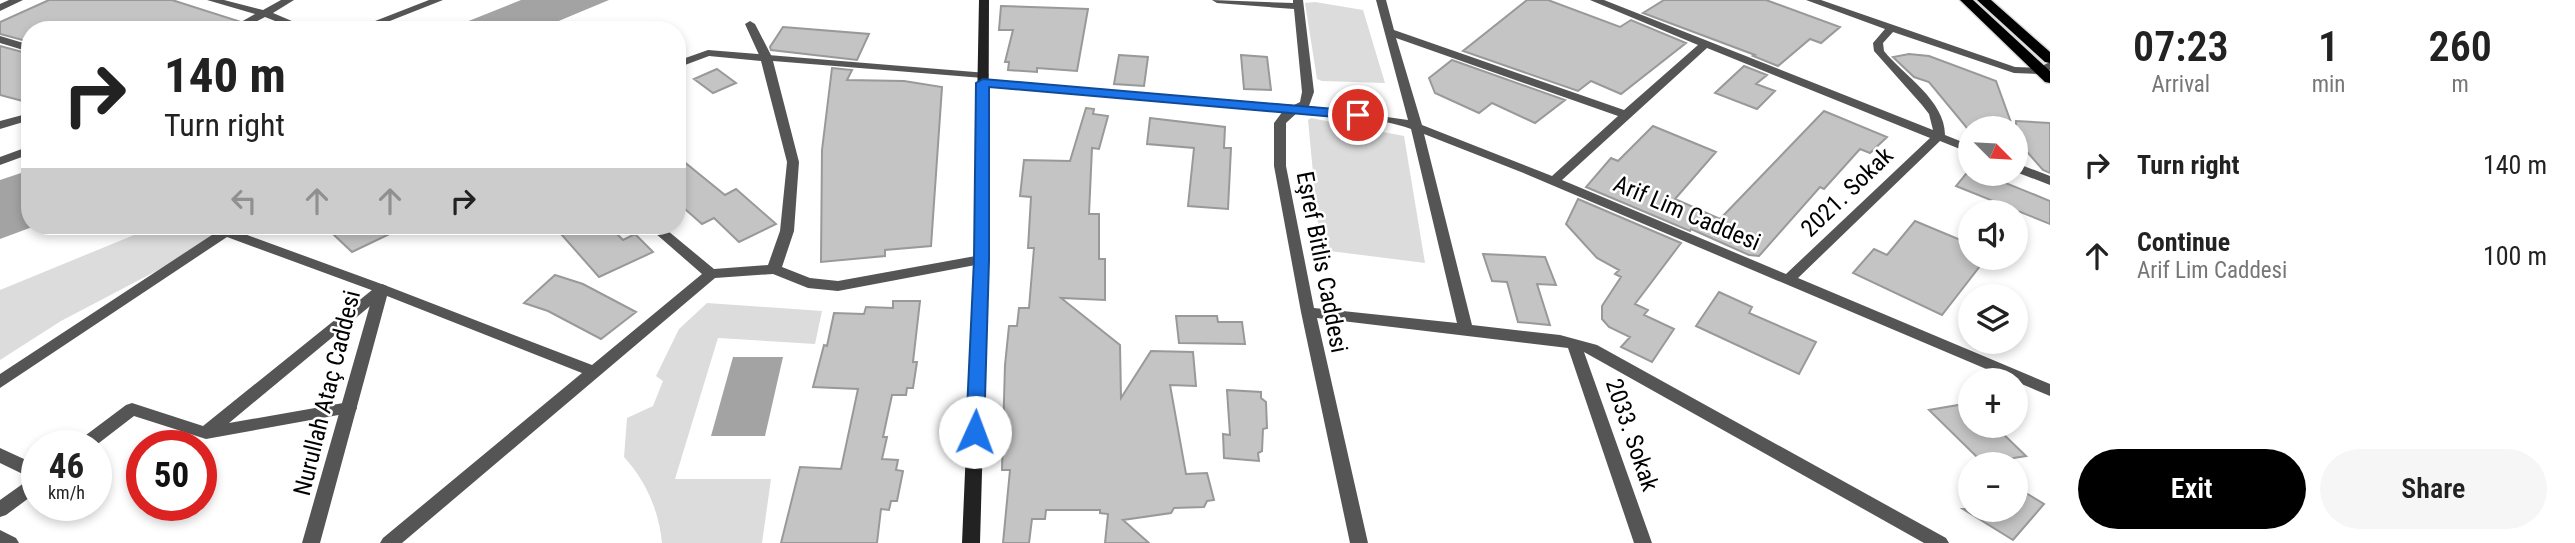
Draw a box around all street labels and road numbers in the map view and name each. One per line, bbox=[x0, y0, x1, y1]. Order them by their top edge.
street label: 2021. Sokak bbox=[1795, 141, 1899, 243]
street label: Eşref Bitlis Caddesi bbox=[1291, 169, 1353, 355]
street label: Arif Lim Caddesi bbox=[1609, 169, 1765, 257]
street label: Nurullah Ataç Caddesi bbox=[288, 288, 366, 498]
street label: 2033. Sokak bbox=[1600, 375, 1664, 495]

